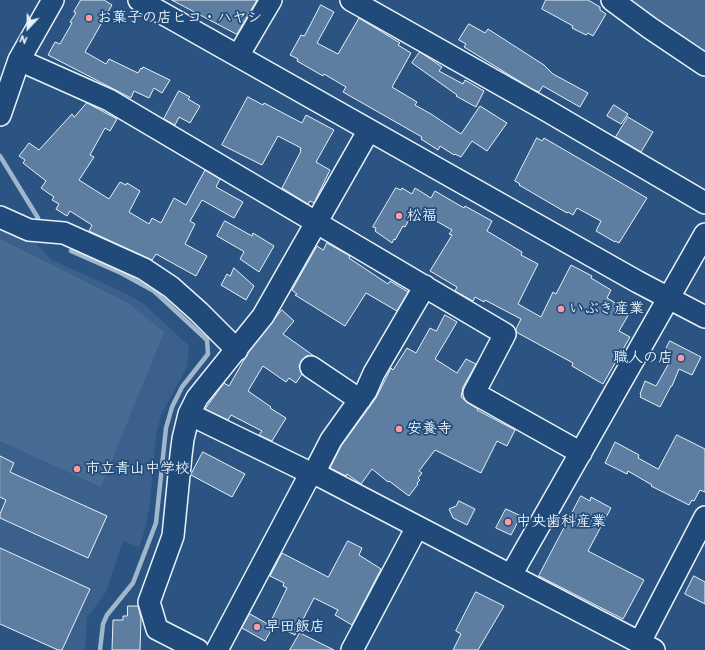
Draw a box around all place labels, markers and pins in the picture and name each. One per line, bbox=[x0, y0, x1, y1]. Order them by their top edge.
place label: お菓子の店ヒコ・ハヤシ bbox=[97, 9, 262, 27]
marker: お菓子の店ヒコ・ハヤシ bbox=[84, 13, 94, 23]
place label: 松福 bbox=[407, 207, 437, 225]
marker: 松福 bbox=[394, 211, 404, 221]
place label: いぶき産業 bbox=[569, 300, 644, 318]
marker: いぶき産業 bbox=[556, 304, 566, 314]
place label: 職人の店 bbox=[613, 349, 673, 367]
marker: 職人の店 bbox=[676, 353, 686, 363]
place label: 安養寺 bbox=[407, 420, 452, 438]
marker: 安養寺 bbox=[394, 424, 404, 434]
place label: 市立青山中学校 bbox=[85, 460, 190, 478]
marker: 市立青山中学校 bbox=[72, 464, 82, 474]
place label: 中央歯科産業 bbox=[516, 513, 606, 531]
marker: 中央歯科産業 bbox=[503, 517, 513, 527]
place label: 早田飯店 bbox=[265, 618, 325, 636]
marker: 早田飯店 bbox=[252, 622, 262, 632]

